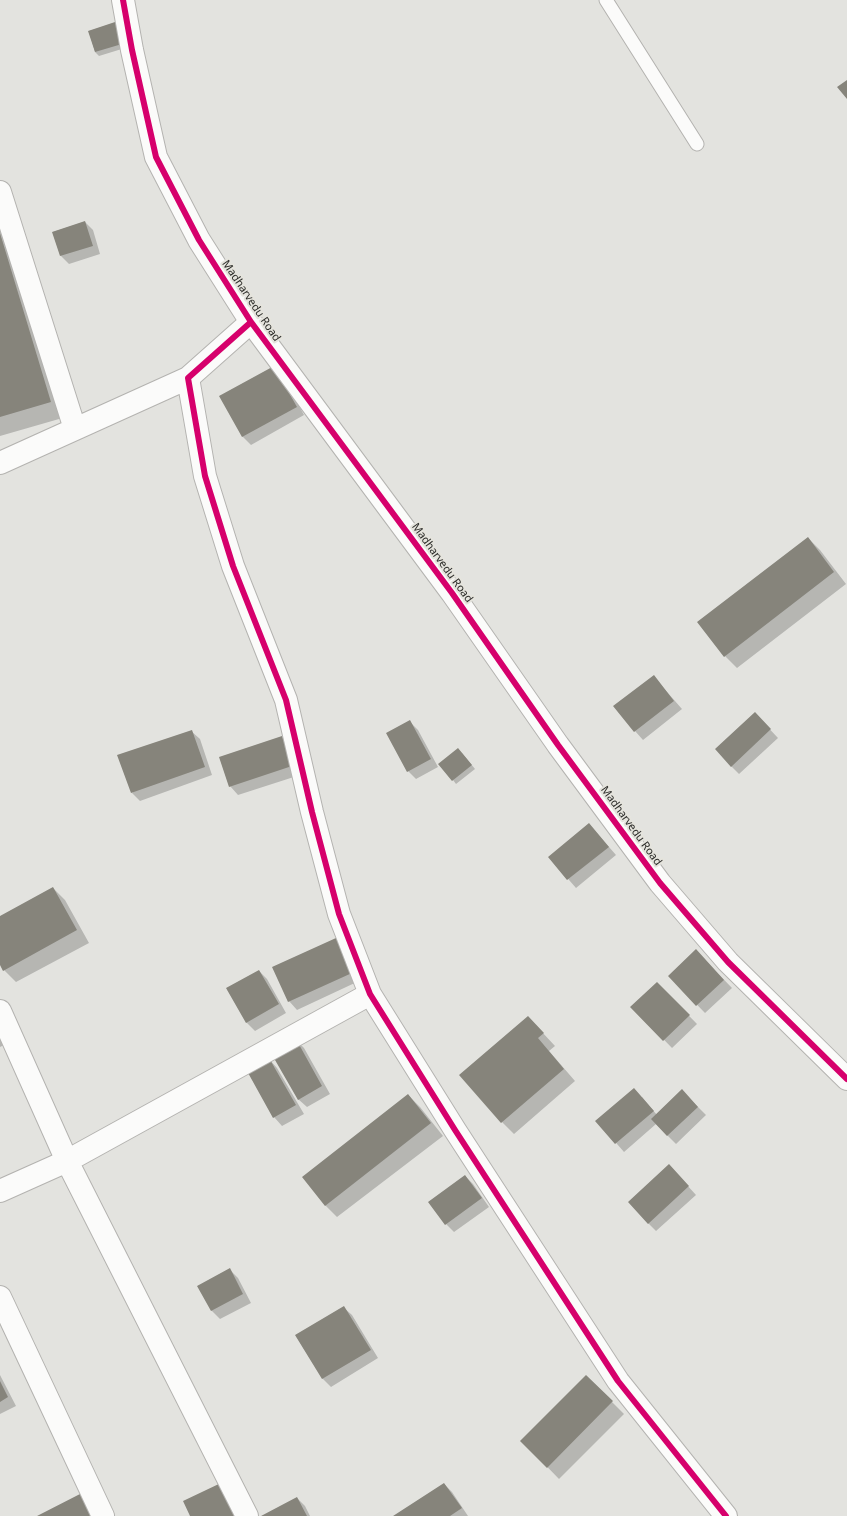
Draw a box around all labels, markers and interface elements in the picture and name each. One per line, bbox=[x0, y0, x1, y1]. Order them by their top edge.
street label: Madharvedu Road bbox=[219, 258, 283, 344]
street label: Madharvedu Road bbox=[409, 521, 475, 605]
street label: Madharvedu Road bbox=[598, 784, 664, 868]

